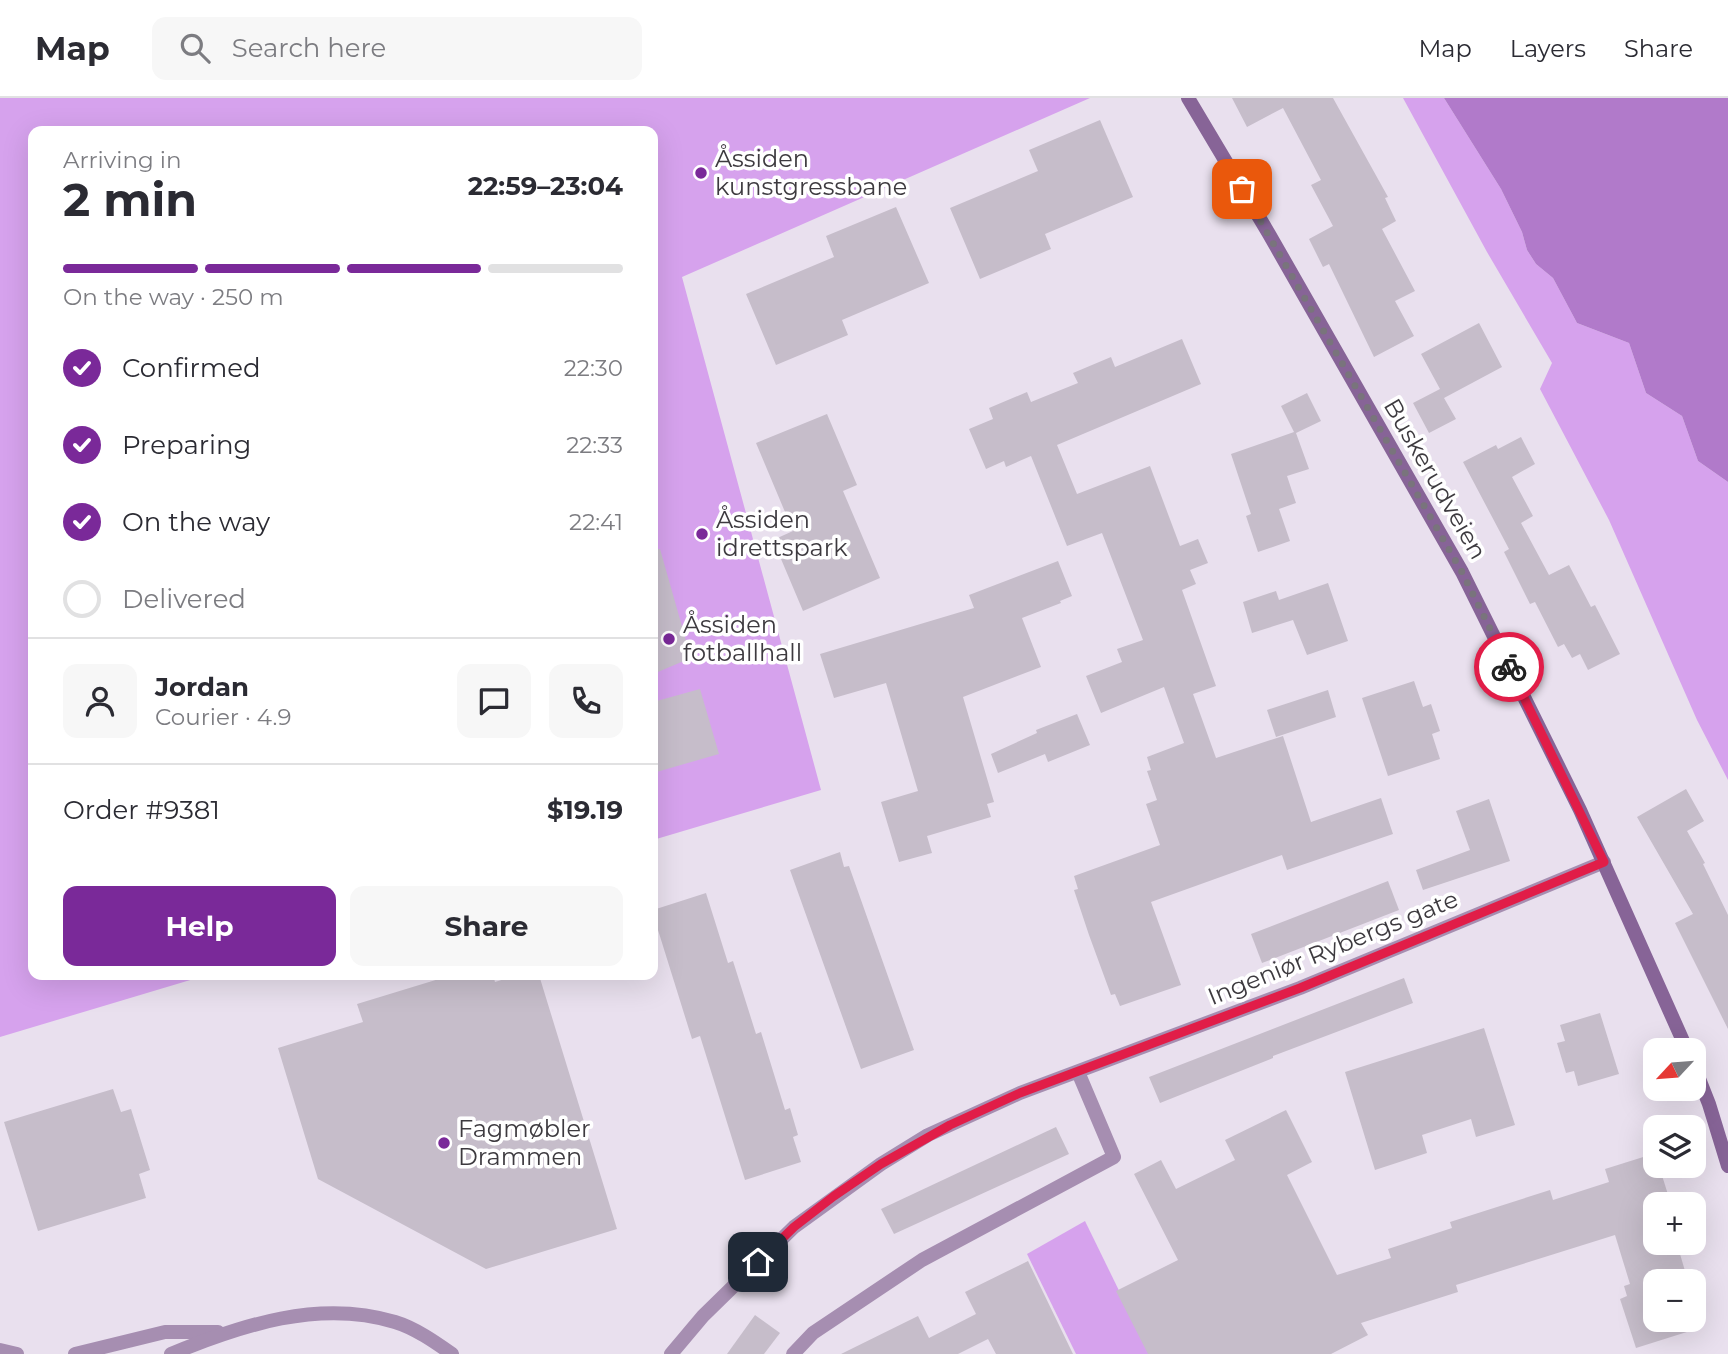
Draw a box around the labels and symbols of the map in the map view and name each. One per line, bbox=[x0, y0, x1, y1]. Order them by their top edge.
place label: Åssiden kunstgressbane bbox=[715, 144, 907, 201]
pin bbox=[1212, 159, 1272, 219]
marker: Åssiden kunstgressbane bbox=[693, 165, 709, 181]
street label: Buskerudveien bbox=[1378, 393, 1493, 564]
place label: Åssiden idrettspark bbox=[716, 505, 848, 562]
marker: Åssiden idrettspark bbox=[694, 526, 710, 542]
place label: Åssiden fotballhall bbox=[683, 610, 802, 667]
marker: Åssiden fotballhall bbox=[661, 631, 677, 647]
courier bbox=[1474, 632, 1544, 702]
street label: Ingeniør Rybergs gate bbox=[1203, 884, 1462, 1011]
north arrow bbox=[1643, 1038, 1706, 1101]
place label: Fagmøbler Drammen bbox=[458, 1114, 591, 1171]
marker: Fagmøbler Drammen bbox=[436, 1135, 452, 1151]
pin bbox=[728, 1232, 788, 1292]

